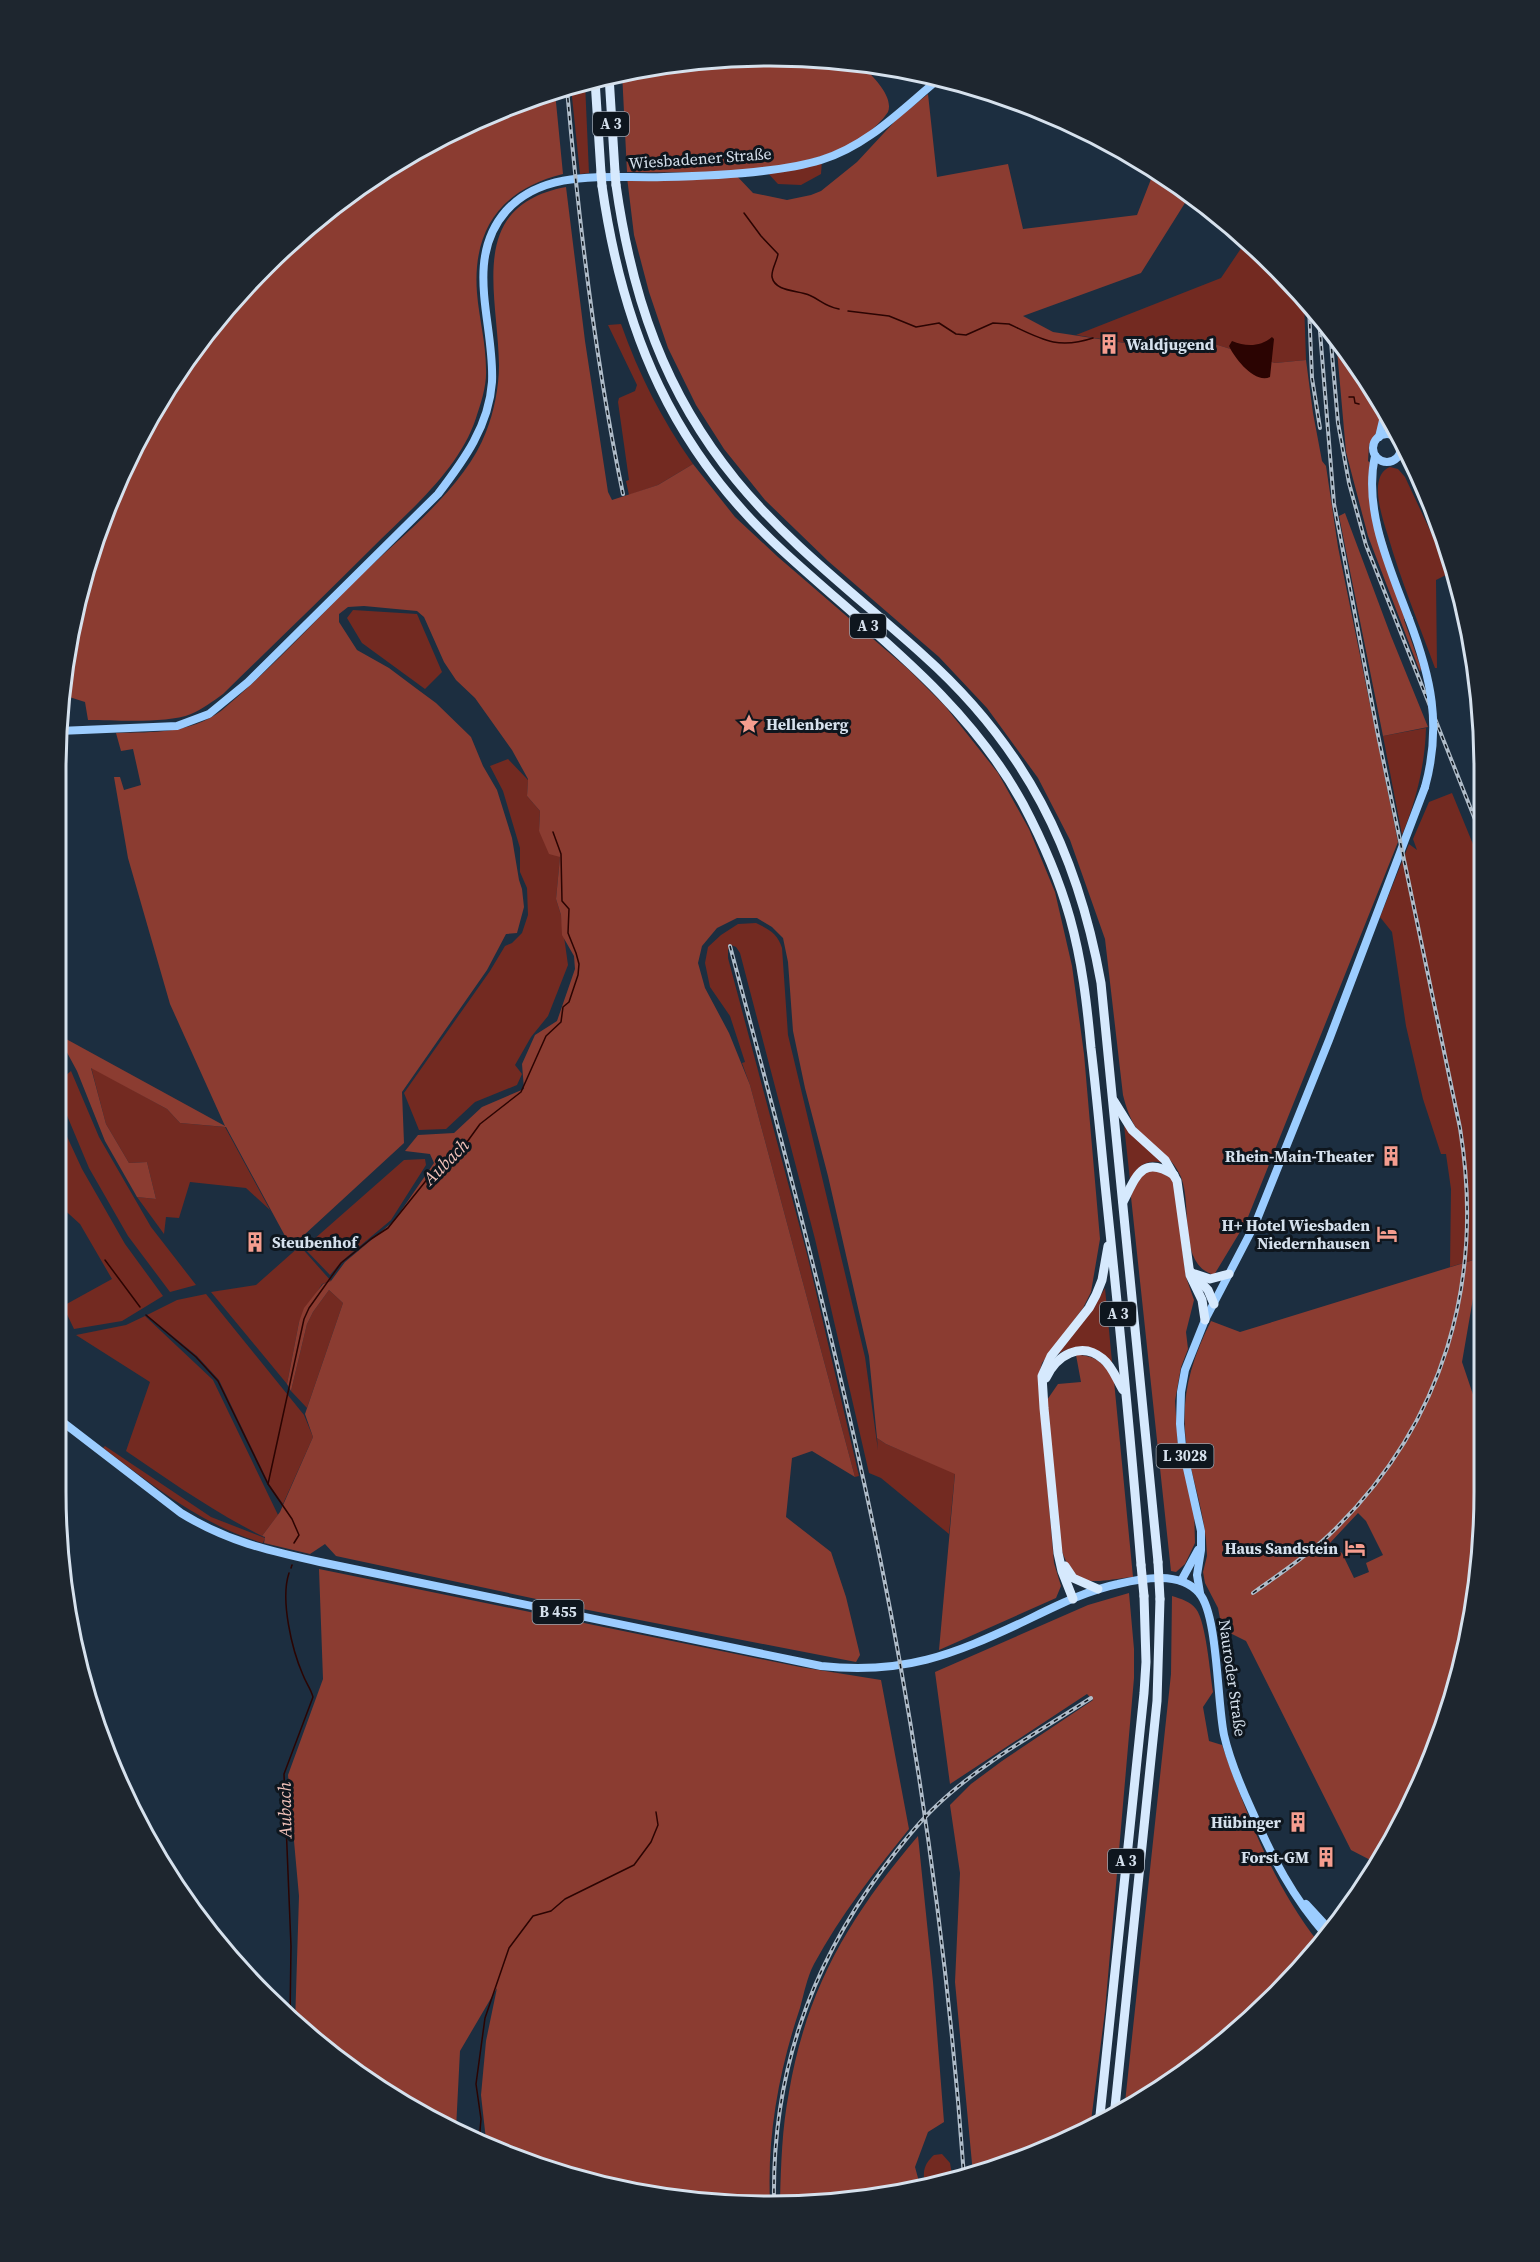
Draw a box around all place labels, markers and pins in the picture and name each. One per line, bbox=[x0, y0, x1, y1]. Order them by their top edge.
building icon: Waldjugend bbox=[1097, 332, 1121, 356]
place label: Waldjugend bbox=[1126, 333, 1215, 355]
place icon: Hellenberg bbox=[737, 712, 761, 736]
place label: Hellenberg bbox=[766, 713, 849, 735]
building icon: Rhein-Main-Theater bbox=[1379, 1144, 1403, 1168]
place label: Rhein-Main-Theater bbox=[1225, 1145, 1375, 1167]
place label: H+ Hotel Wiesbaden Niedernhausen bbox=[1221, 1214, 1370, 1254]
hotel icon: H+ Hotel Wiesbaden Niedernhausen bbox=[1375, 1222, 1399, 1246]
building icon: Steubenhof bbox=[243, 1230, 267, 1254]
place label: Steubenhof bbox=[272, 1231, 359, 1253]
hotel icon: Haus Sandstein bbox=[1343, 1536, 1367, 1560]
place label: Haus Sandstein bbox=[1225, 1537, 1338, 1559]
building icon: Hübinger bbox=[1286, 1810, 1310, 1834]
place label: Hübinger bbox=[1211, 1811, 1282, 1833]
building icon: Forst-GM bbox=[1314, 1845, 1338, 1869]
place label: Forst-GM bbox=[1241, 1846, 1309, 1868]

